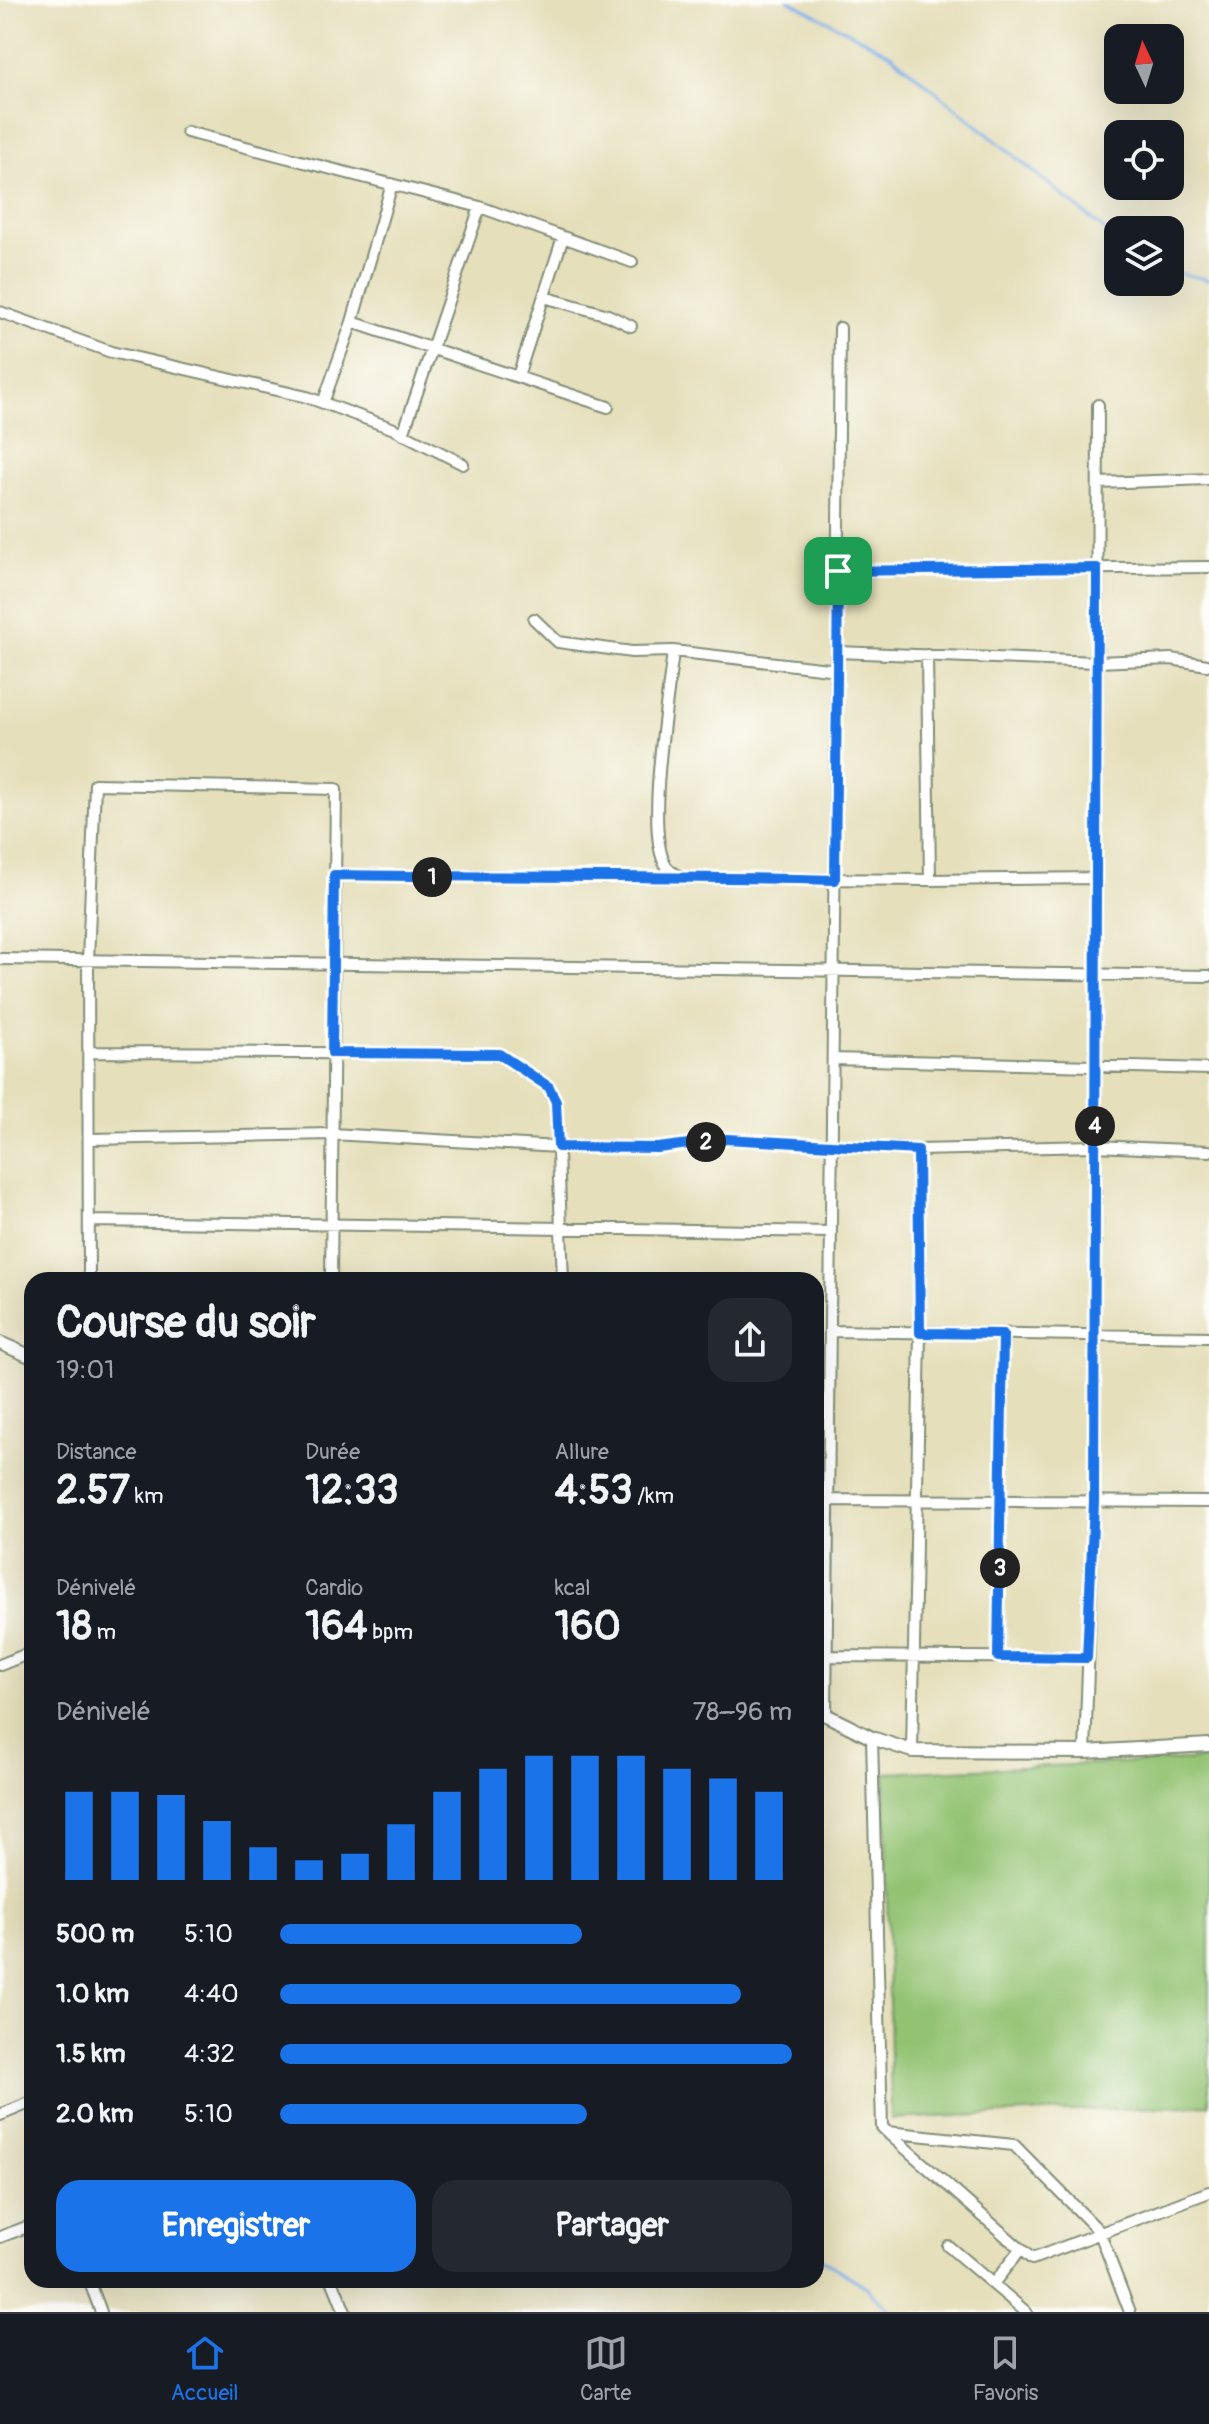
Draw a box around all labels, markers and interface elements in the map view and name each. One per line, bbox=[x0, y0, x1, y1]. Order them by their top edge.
north arrow bbox=[1104, 24, 1184, 104]
map controls bbox=[1104, 24, 1184, 296]
button: locate bbox=[1104, 120, 1184, 200]
button: layers bbox=[1104, 216, 1184, 296]
pin bbox=[804, 537, 872, 605]
icon: arrive bbox=[816, 549, 860, 593]
pin: 1 bbox=[412, 857, 452, 897]
text: 1 bbox=[428, 863, 436, 891]
pin: 4 bbox=[1075, 1106, 1115, 1146]
text: 4 bbox=[1089, 1112, 1101, 1140]
pin: 2 bbox=[686, 1122, 726, 1162]
text: 2 bbox=[700, 1128, 712, 1156]
text: Course du soir bbox=[56, 1296, 316, 1351]
button: share bbox=[708, 1298, 792, 1382]
text: 19:01 bbox=[56, 1354, 114, 1386]
text: Distance bbox=[56, 1438, 136, 1466]
text: Durée bbox=[305, 1438, 360, 1466]
text: Allure bbox=[555, 1438, 609, 1466]
text: 2.57 bbox=[56, 1466, 130, 1515]
text: 12:33 bbox=[305, 1466, 399, 1515]
text: 4:53 bbox=[555, 1466, 633, 1515]
text: km bbox=[130, 1482, 163, 1510]
text: /km bbox=[633, 1482, 674, 1510]
pin: 3 bbox=[980, 1548, 1020, 1588]
text: 3 bbox=[994, 1554, 1006, 1582]
text: Dénivelé bbox=[56, 1574, 136, 1602]
text: Cardio bbox=[305, 1574, 363, 1602]
text: kcal bbox=[555, 1574, 590, 1602]
text: 18 bbox=[56, 1602, 92, 1651]
text: 164 bbox=[305, 1602, 367, 1651]
text: 160 bbox=[555, 1602, 621, 1651]
text: m bbox=[92, 1618, 116, 1646]
text: bpm bbox=[367, 1618, 413, 1646]
text: Dénivelé bbox=[56, 1696, 151, 1728]
text: 78–96 m bbox=[693, 1696, 792, 1728]
text: 500 m bbox=[56, 1918, 134, 1950]
text: 5:10 bbox=[184, 1918, 233, 1950]
text: 1.0 km bbox=[56, 1978, 129, 2010]
text: 4:40 bbox=[184, 1978, 239, 2010]
text: 1.5 km bbox=[56, 2038, 126, 2070]
text: 4:32 bbox=[184, 2038, 235, 2070]
text: 2.0 km bbox=[56, 2098, 134, 2130]
text: 5:10 bbox=[184, 2098, 233, 2130]
button: Enregistrer bbox=[56, 2180, 416, 2272]
button: Partager bbox=[432, 2180, 792, 2272]
tab: Accueil bbox=[171, 2331, 238, 2407]
tab: Carte bbox=[580, 2331, 631, 2407]
tab: Favoris bbox=[973, 2331, 1038, 2407]

